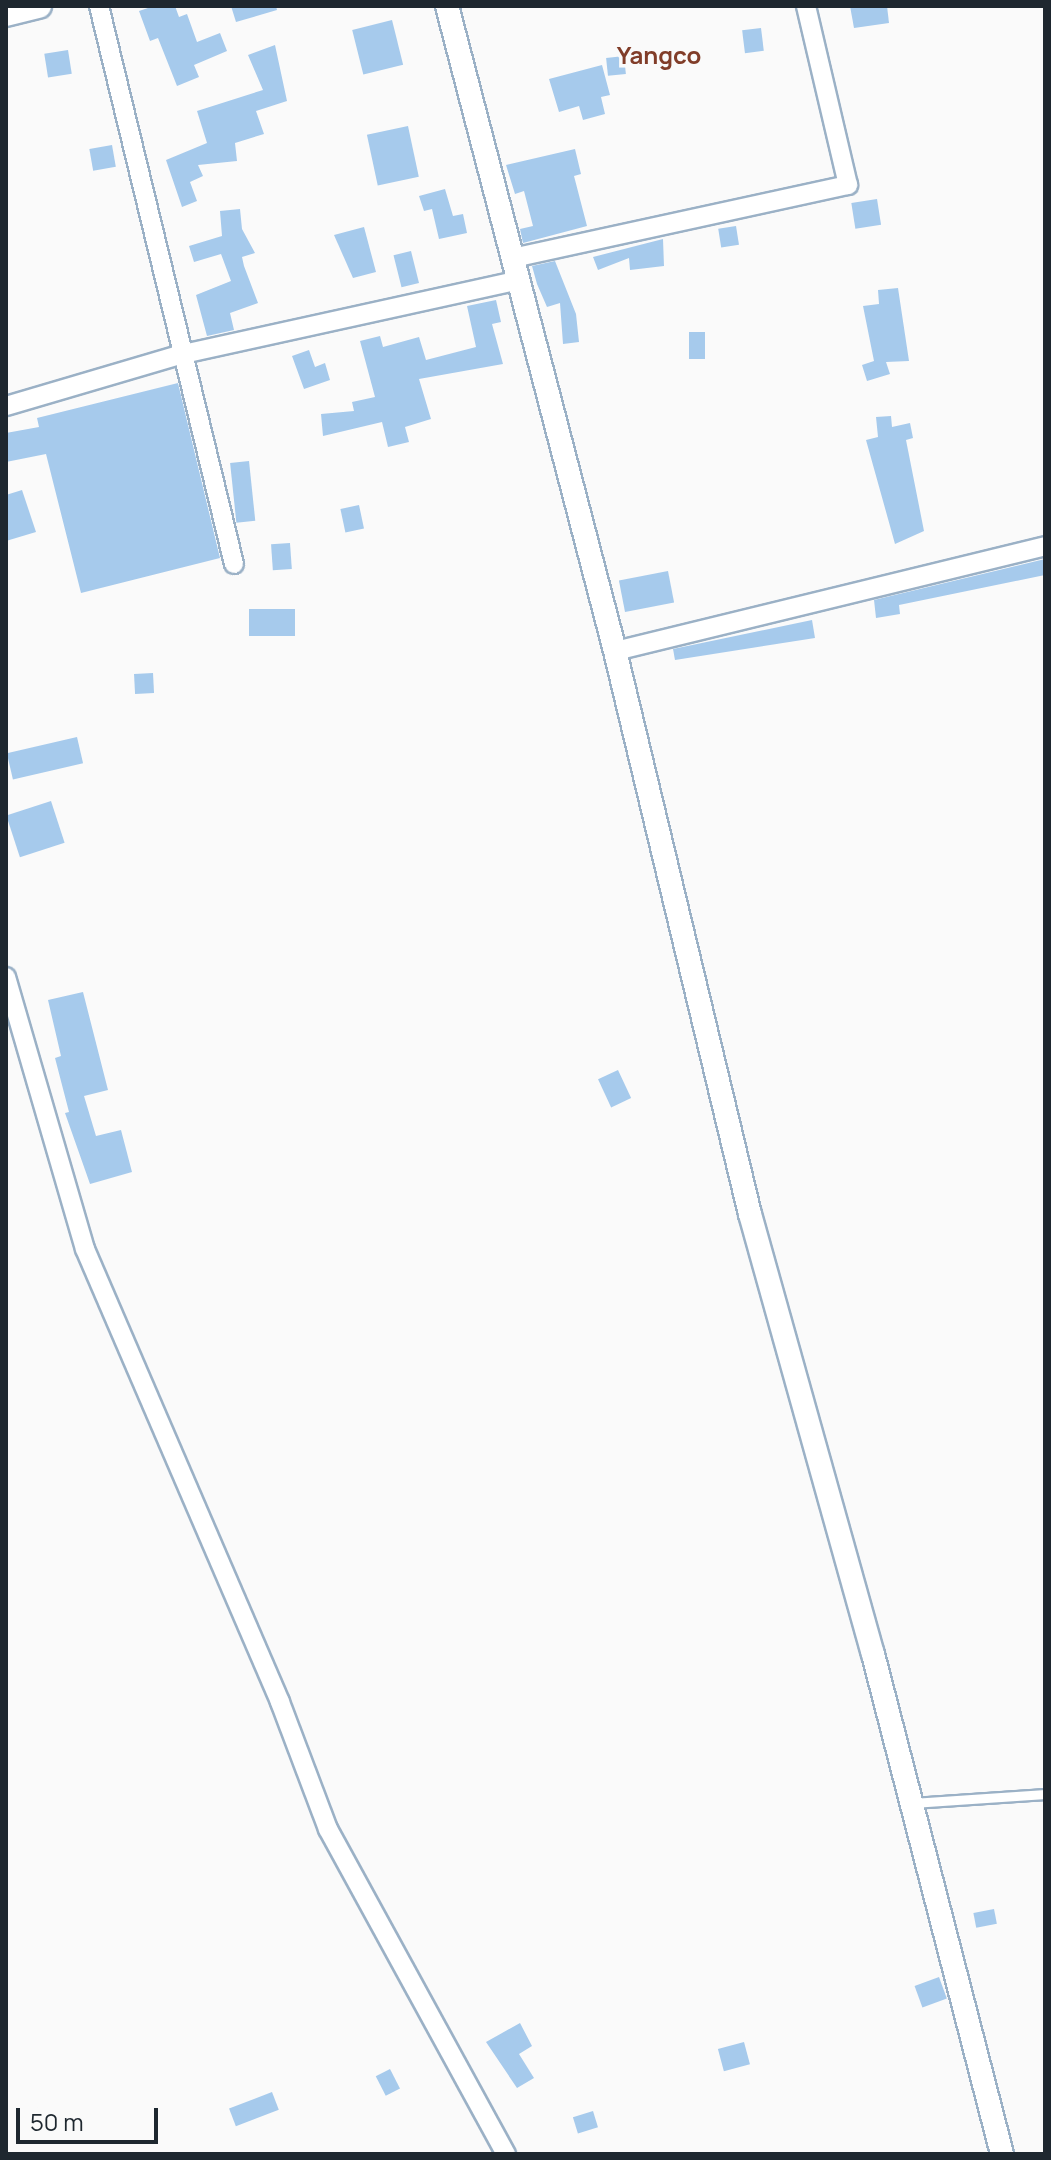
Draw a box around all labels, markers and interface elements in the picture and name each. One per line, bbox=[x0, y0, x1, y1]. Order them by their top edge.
district label: Yangco bbox=[617, 41, 701, 69]
scale bar bbox=[20, 2092, 162, 2142]
text: 50 m bbox=[30, 2105, 84, 2138]

